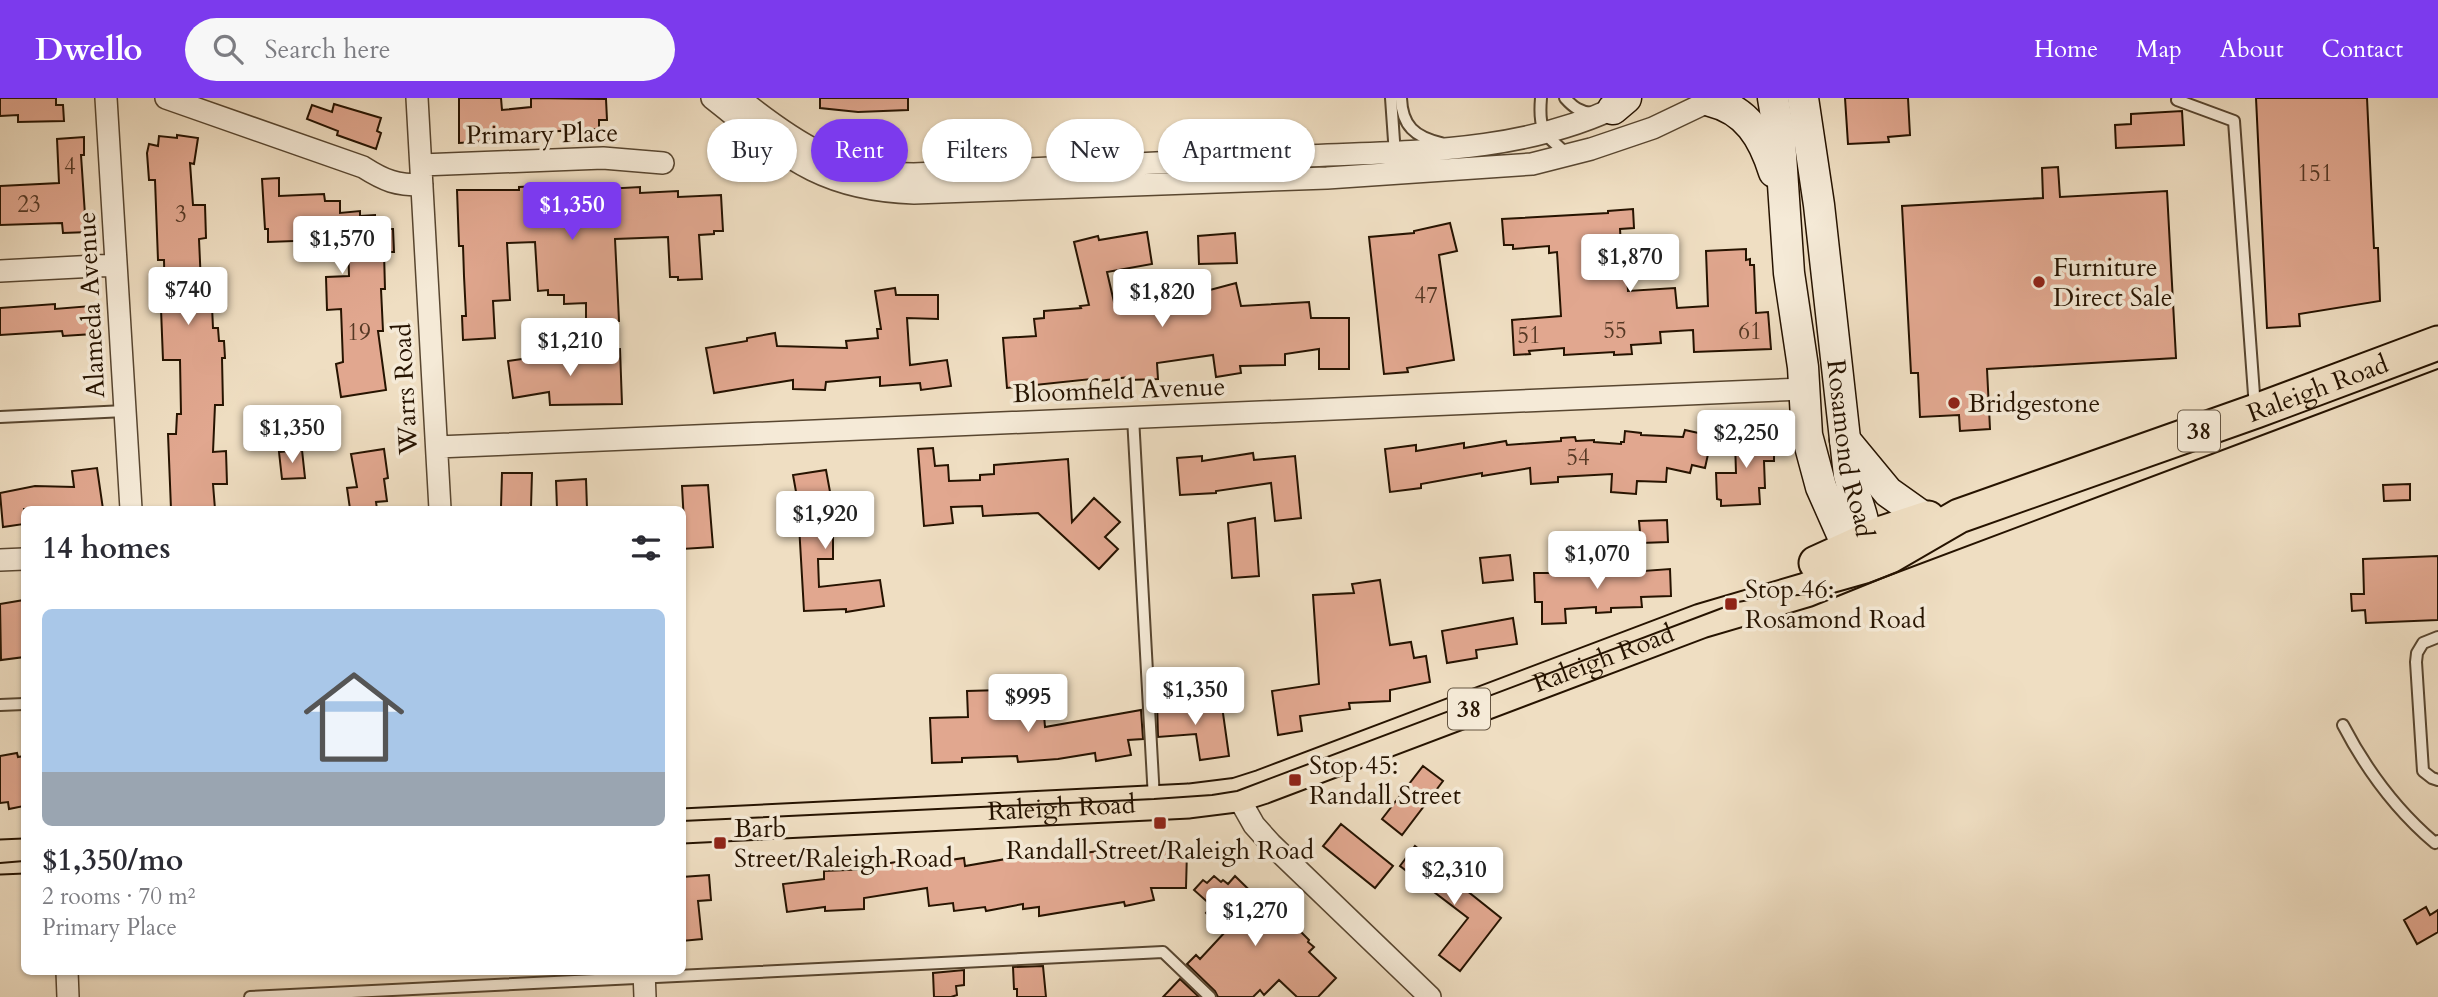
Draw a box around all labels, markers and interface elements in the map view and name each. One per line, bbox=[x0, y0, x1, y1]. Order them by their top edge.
search box bbox=[185, 18, 675, 81]
text: Dwello bbox=[35, 27, 143, 72]
icon: search bbox=[209, 30, 247, 68]
text: Search here bbox=[265, 32, 391, 67]
text: Home bbox=[2034, 33, 2098, 66]
text: Map bbox=[2136, 33, 2182, 66]
text: About bbox=[2220, 33, 2284, 66]
text: Contact bbox=[2322, 33, 2403, 66]
street label: Primary Place bbox=[465, 115, 619, 153]
chip: Buy bbox=[707, 119, 797, 182]
chip: Rent bbox=[811, 119, 908, 182]
chip: Filters bbox=[922, 119, 1032, 182]
chip: New bbox=[1046, 119, 1144, 182]
chip: Apartment bbox=[1158, 119, 1315, 182]
house number: 4 bbox=[64, 151, 76, 182]
house number: 151 bbox=[2297, 158, 2333, 189]
pin: $1,350 bbox=[515, 183, 629, 242]
house number: 23 bbox=[17, 189, 41, 220]
text: $1,350 bbox=[539, 189, 605, 220]
house number: 3 bbox=[175, 199, 187, 230]
street label: Alameda Avenue bbox=[69, 211, 113, 399]
pin: $1,570 bbox=[285, 216, 399, 276]
text: $1,570 bbox=[309, 223, 375, 254]
pin: $1,870 bbox=[1573, 234, 1687, 294]
text: $1,870 bbox=[1597, 241, 1663, 272]
place label: Furniture Direct Sale bbox=[2053, 250, 2172, 315]
pin: $740 bbox=[147, 268, 229, 327]
pin: $1,820 bbox=[1105, 270, 1219, 329]
text: $740 bbox=[164, 274, 212, 305]
marker: Furniture Direct Sale bbox=[2031, 274, 2047, 290]
text: $1,820 bbox=[1129, 276, 1195, 307]
house number: 47 bbox=[1414, 280, 1438, 311]
house number: 55 bbox=[1603, 315, 1627, 346]
house number: 61 bbox=[1738, 316, 1762, 347]
house number: 19 bbox=[347, 317, 371, 348]
pin: $1,210 bbox=[513, 318, 627, 378]
house number: 51 bbox=[1517, 320, 1541, 351]
street label: Warrs Road bbox=[384, 322, 426, 457]
text: $1,210 bbox=[537, 325, 603, 356]
street label: Raleigh Road bbox=[2242, 346, 2393, 430]
street label: Rosamond Road bbox=[1819, 357, 1883, 539]
street label: Bloomfield Avenue bbox=[1012, 369, 1226, 411]
place label: Bridgestone bbox=[1968, 386, 2100, 421]
marker: Bridgestone bbox=[1946, 395, 1962, 411]
pin: $1,350 bbox=[235, 406, 349, 465]
pin: $2,250 bbox=[1689, 410, 1803, 470]
road number: 38 bbox=[2178, 410, 2220, 452]
text: $1,350 bbox=[259, 412, 325, 443]
text: $2,250 bbox=[1713, 417, 1779, 448]
house number: 54 bbox=[1566, 442, 1590, 473]
pin: $1,920 bbox=[768, 491, 882, 551]
text: $1,920 bbox=[792, 498, 858, 529]
text: 14 homes bbox=[42, 528, 171, 569]
icon: filters bbox=[627, 529, 665, 567]
pin: $1,070 bbox=[1540, 532, 1654, 591]
text: $1,070 bbox=[1564, 538, 1630, 569]
place label: Stop 46: Rosamond Road bbox=[1745, 572, 1926, 637]
marker: Stop 46: Rosamond Road bbox=[1723, 596, 1739, 612]
street label: Raleigh Road bbox=[1528, 615, 1679, 701]
icon: home bbox=[291, 654, 417, 780]
pin: $1,350 bbox=[1138, 668, 1252, 727]
pin: $995 bbox=[987, 674, 1069, 734]
text: $1,350 bbox=[1162, 674, 1228, 705]
text: $995 bbox=[1004, 681, 1052, 712]
road number: 38 bbox=[1448, 688, 1490, 730]
place label: Stop 45: Randall Street bbox=[1309, 748, 1461, 813]
marker: Stop 45: Randall Street bbox=[1287, 772, 1303, 788]
street label: Raleigh Road bbox=[987, 786, 1136, 828]
place label: Barb Street/Raleigh Road bbox=[734, 811, 953, 876]
marker: Randall Street/Raleigh Road bbox=[1152, 815, 1168, 831]
place label: Randall Street/Raleigh Road bbox=[1006, 833, 1314, 868]
marker: Barb Street/Raleigh Road bbox=[712, 835, 728, 851]
text: $1,350/mo bbox=[42, 840, 183, 881]
pin: $2,310 bbox=[1397, 848, 1511, 907]
text: $2,310 bbox=[1421, 854, 1487, 885]
text: 2 rooms · 70 m² bbox=[42, 881, 195, 912]
pin: $1,270 bbox=[1198, 888, 1312, 948]
text: $1,270 bbox=[1222, 895, 1288, 926]
text: Primary Place bbox=[42, 912, 177, 943]

